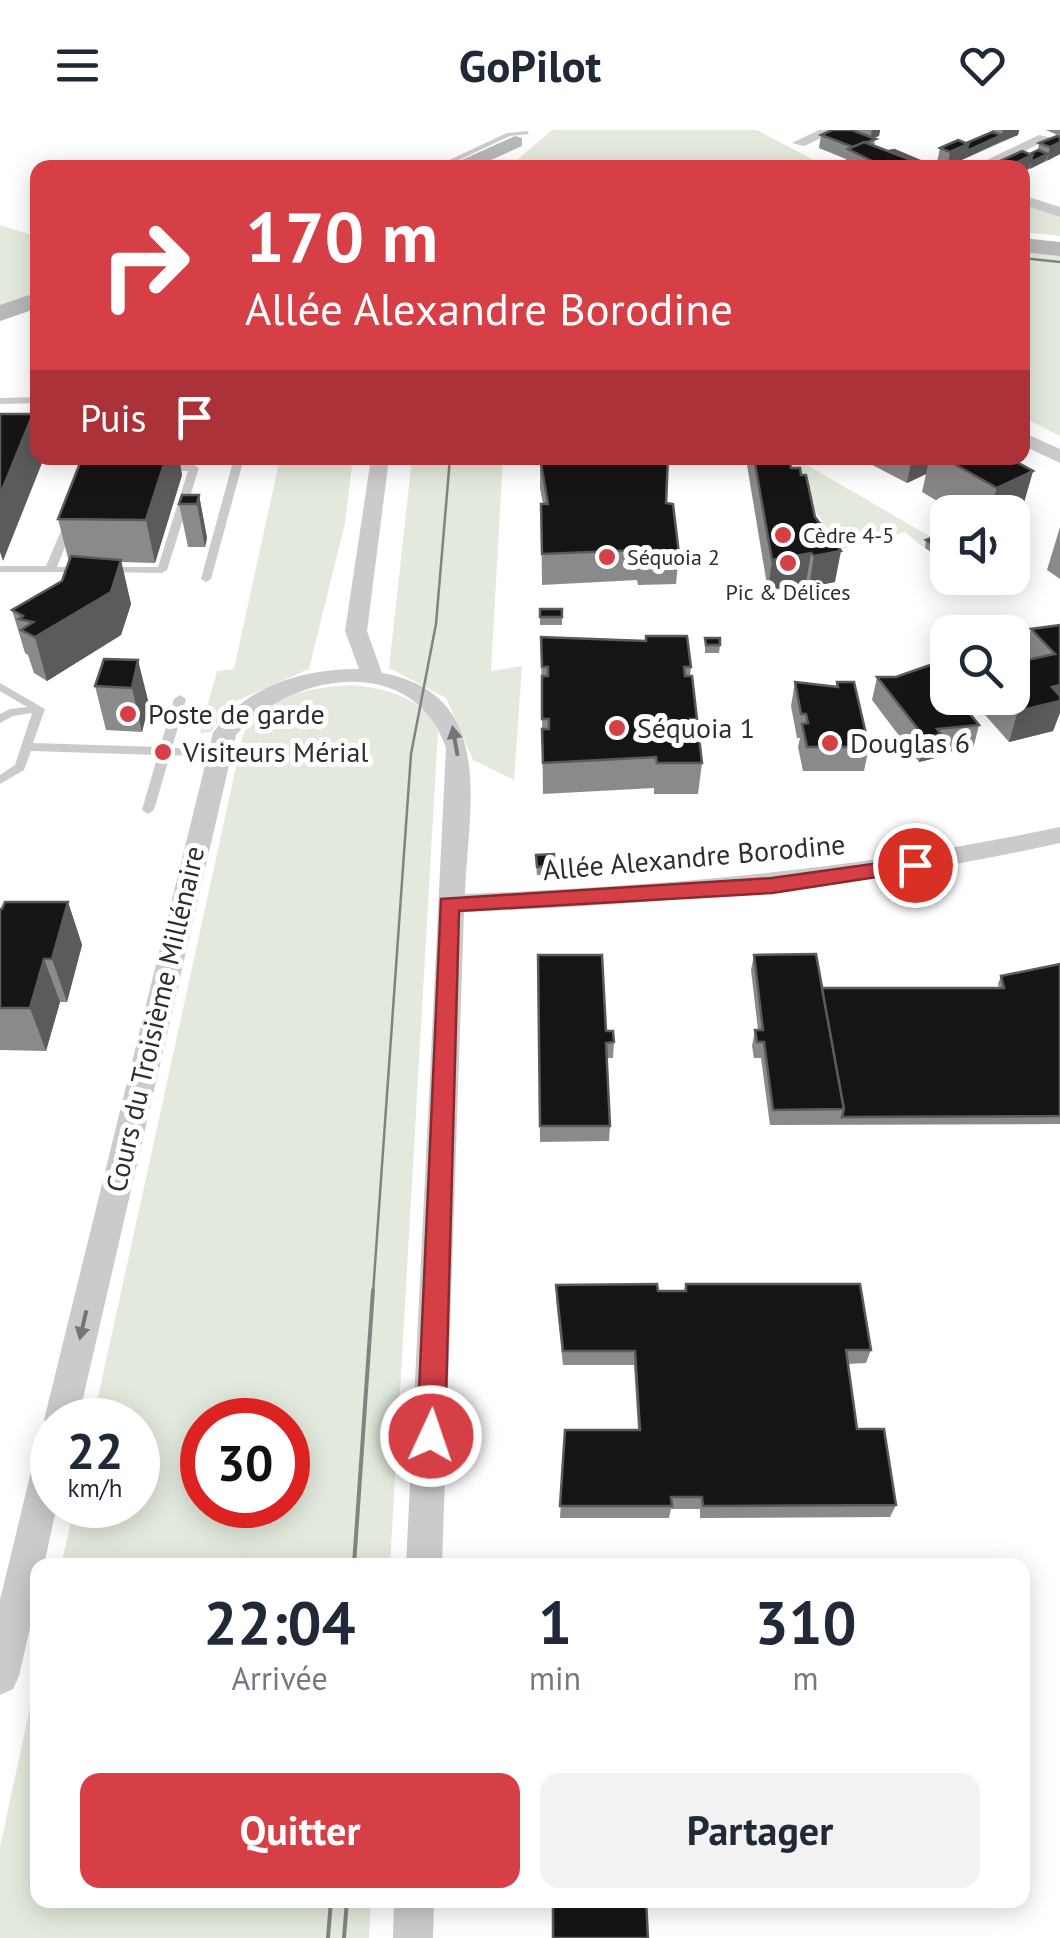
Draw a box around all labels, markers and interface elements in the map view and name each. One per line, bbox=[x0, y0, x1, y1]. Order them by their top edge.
text: GoPilot bbox=[459, 36, 601, 94]
icon: menu bbox=[50, 38, 105, 93]
icon: heart bbox=[955, 38, 1010, 93]
text: 170 m bbox=[245, 191, 438, 281]
icon: right bbox=[80, 200, 210, 330]
text: Allée Alexandre Borodine bbox=[245, 279, 733, 337]
icon: arrive bbox=[167, 390, 222, 445]
text: Puis bbox=[80, 393, 147, 442]
map controls bbox=[930, 495, 1030, 715]
button: sound bbox=[930, 495, 1030, 595]
place label: Cèdre 4-5 bbox=[803, 521, 894, 549]
marker: Cèdre 4-5 bbox=[772, 524, 794, 546]
place label: Séquoia 2 bbox=[627, 543, 720, 571]
marker: Séquoia 2 bbox=[596, 546, 618, 568]
marker: Pic & Délices bbox=[777, 552, 799, 574]
place label: Pic & Délices bbox=[726, 578, 850, 606]
button: search bbox=[930, 615, 1030, 715]
place label: Poste de garde bbox=[148, 695, 325, 732]
marker: Poste de garde bbox=[117, 703, 139, 725]
place label: Séquoia 1 bbox=[637, 709, 755, 746]
marker: Séquoia 1 bbox=[606, 717, 628, 739]
place label: Douglas 6 bbox=[850, 724, 970, 761]
one-way arrow bbox=[447, 725, 462, 756]
marker: Douglas 6 bbox=[819, 732, 841, 754]
place label: Visiteurs Mérial bbox=[182, 733, 368, 770]
marker: Visiteurs Mérial bbox=[152, 741, 174, 763]
pin bbox=[873, 823, 958, 908]
street label: Allée Alexandre Borodine bbox=[541, 825, 847, 888]
icon: arrive bbox=[888, 838, 943, 893]
street label: Cours du Troisième Millénaire bbox=[97, 842, 212, 1195]
one-way arrow bbox=[75, 1310, 90, 1341]
position arrow bbox=[379, 1384, 483, 1488]
speed limit sign: 30 bbox=[180, 1398, 310, 1528]
text: 22 bbox=[67, 1418, 123, 1483]
text: km/h bbox=[68, 1472, 122, 1504]
text: 22:04 bbox=[203, 1583, 356, 1661]
text: 1 bbox=[538, 1583, 572, 1661]
text: 310 bbox=[755, 1583, 857, 1661]
text: Arrivée bbox=[231, 1657, 328, 1699]
text: min bbox=[529, 1657, 581, 1699]
text: m bbox=[793, 1657, 819, 1699]
button: Quitter bbox=[80, 1773, 520, 1888]
button: Partager bbox=[540, 1773, 980, 1888]

